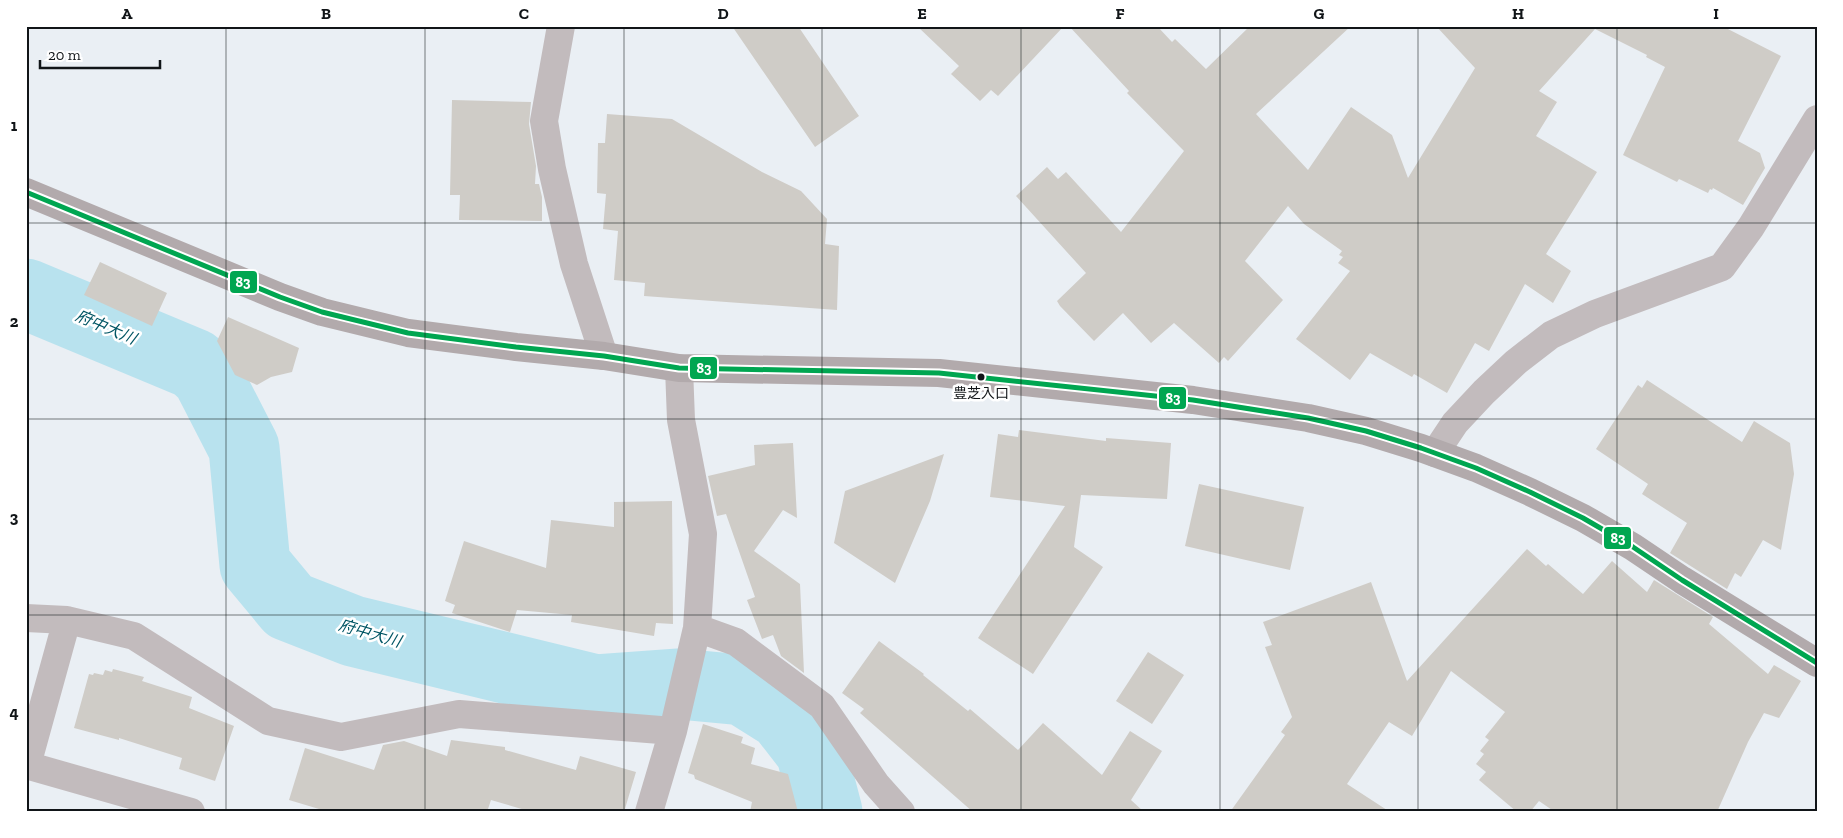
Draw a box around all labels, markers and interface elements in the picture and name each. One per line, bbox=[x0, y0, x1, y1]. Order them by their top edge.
text: A bbox=[122, 4, 133, 23]
text: B bbox=[321, 4, 331, 23]
text: C bbox=[519, 4, 529, 23]
text: D bbox=[717, 4, 729, 23]
text: E bbox=[917, 4, 927, 23]
text: F bbox=[1115, 4, 1125, 23]
text: G bbox=[1314, 4, 1325, 23]
text: H bbox=[1512, 4, 1524, 23]
text: I bbox=[1713, 4, 1719, 23]
scale bar bbox=[40, 38, 160, 70]
text: 20 m bbox=[48, 46, 81, 64]
text: 1 bbox=[11, 116, 18, 135]
line badge: 83 bbox=[229, 270, 258, 294]
text: 83 bbox=[235, 274, 251, 291]
water label: 府中大川 bbox=[73, 306, 141, 349]
text: 2 bbox=[10, 312, 19, 331]
line badge: 83 bbox=[689, 356, 718, 380]
text: 83 bbox=[696, 360, 712, 377]
marker: 豊芝入口 bbox=[976, 372, 986, 382]
place label: 豊芝入口 bbox=[953, 385, 1009, 402]
line badge: 83 bbox=[1158, 386, 1187, 410]
text: 83 bbox=[1165, 390, 1181, 407]
text: 3 bbox=[10, 508, 19, 527]
line badge: 83 bbox=[1603, 526, 1632, 550]
text: 83 bbox=[1610, 530, 1626, 547]
water label: 府中大川 bbox=[337, 615, 405, 652]
text: 4 bbox=[9, 703, 19, 722]

